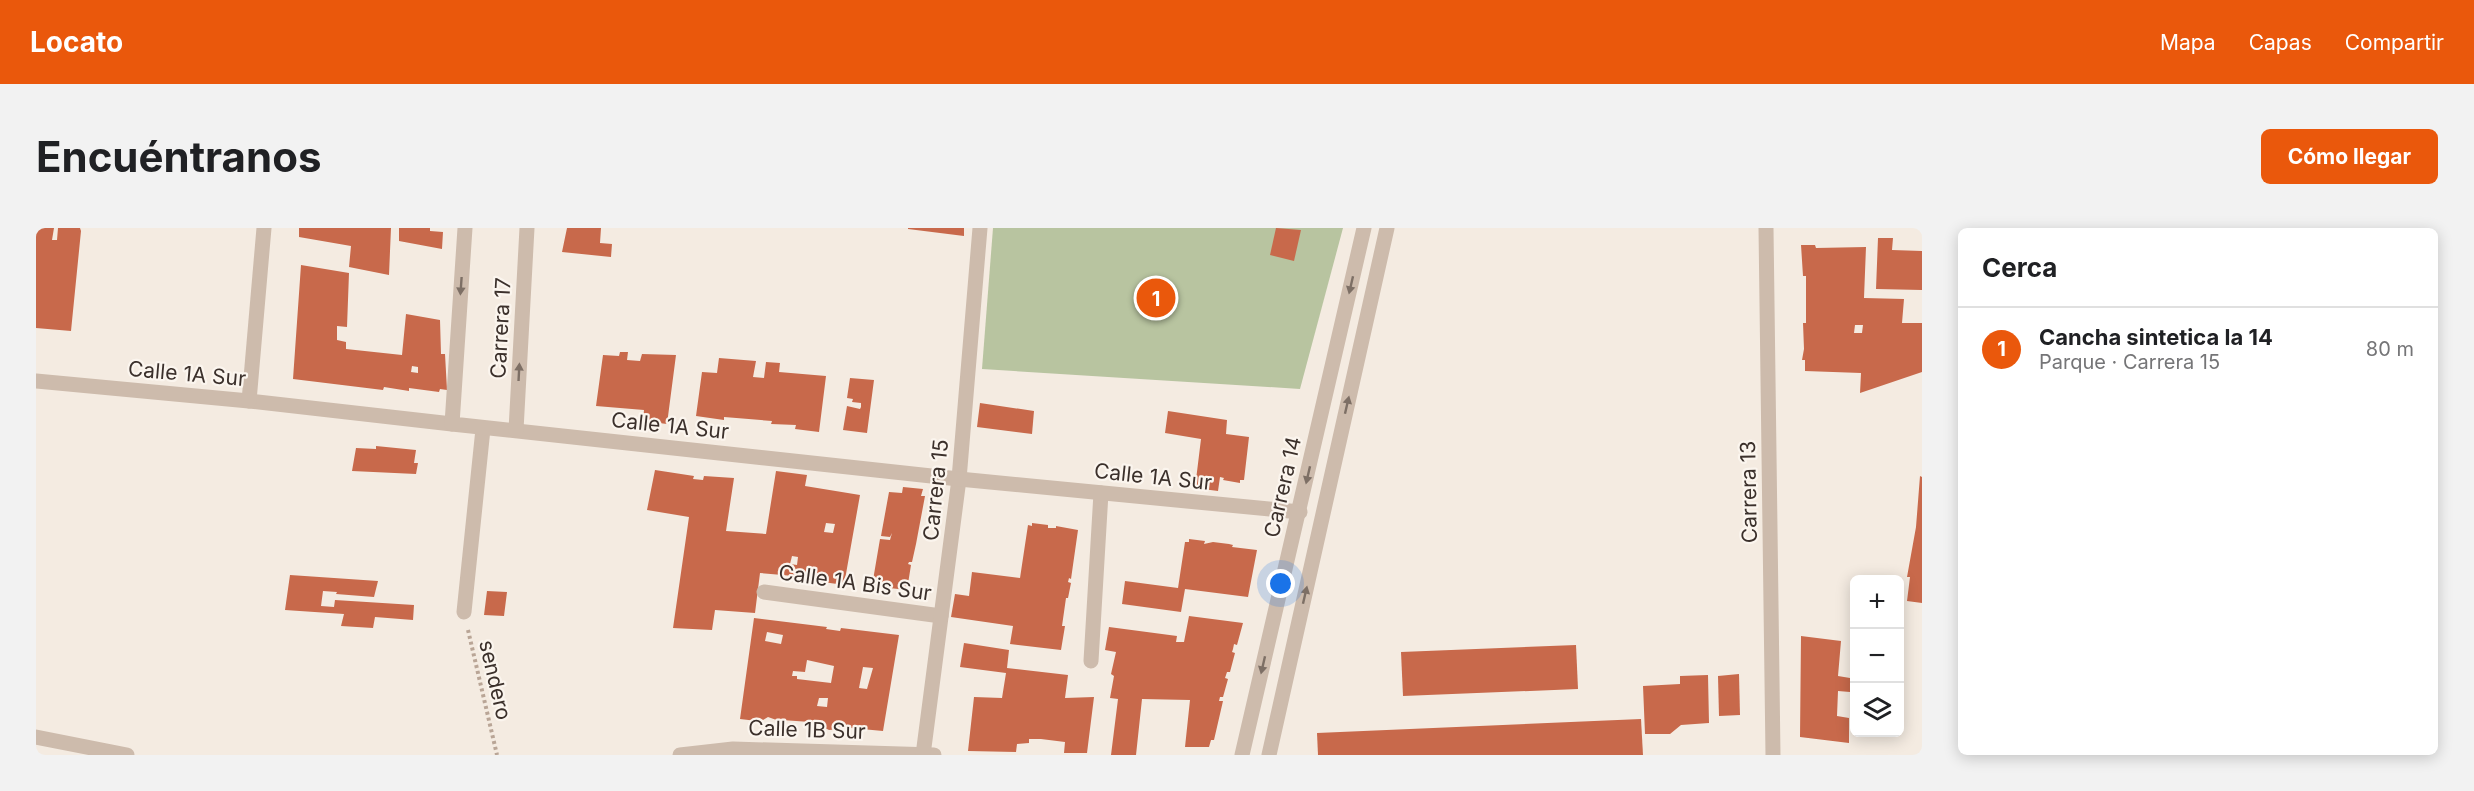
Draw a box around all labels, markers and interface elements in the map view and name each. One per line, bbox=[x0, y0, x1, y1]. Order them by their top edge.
text: Locato bbox=[30, 25, 123, 59]
text: Mapa bbox=[2160, 30, 2216, 55]
text: Capas bbox=[2249, 30, 2312, 55]
text: Compartir bbox=[2345, 30, 2444, 55]
button: Cómo llegar bbox=[2261, 129, 2438, 184]
text: Encuéntranos bbox=[36, 131, 321, 182]
text: Cerca bbox=[1982, 252, 2057, 283]
pin: 1 bbox=[1136, 276, 1176, 320]
one-way arrow bbox=[1346, 276, 1356, 294]
one-way arrow bbox=[456, 277, 466, 296]
street label: Carrera 17 bbox=[485, 277, 516, 379]
text: Cancha sintetica la 14 bbox=[2039, 324, 2273, 350]
text: 1 bbox=[1997, 337, 2006, 361]
text: 80 m bbox=[2366, 337, 2414, 361]
text: Parque · Carrera 15 bbox=[2039, 350, 2220, 374]
street label: Calle 1A Sur bbox=[127, 356, 247, 391]
one-way arrow bbox=[515, 362, 524, 381]
one-way arrow bbox=[1343, 395, 1352, 414]
street label: Calle 1A Sur bbox=[610, 407, 730, 444]
street label: Carrera 14 bbox=[1259, 434, 1306, 540]
street label: Carrera 15 bbox=[918, 438, 953, 542]
street label: Carrera 13 bbox=[1735, 441, 1762, 543]
street label: Calle 1A Sur bbox=[1093, 458, 1213, 495]
one-way arrow bbox=[1303, 466, 1312, 485]
street label: Calle 1A Bis Sur bbox=[777, 559, 933, 606]
your location bbox=[1266, 569, 1295, 598]
map controls bbox=[1850, 575, 1904, 737]
button: + bbox=[1850, 575, 1904, 629]
one-way arrow bbox=[1300, 586, 1310, 605]
button: − bbox=[1850, 629, 1904, 683]
street label: sendero bbox=[474, 638, 517, 722]
one-way arrow bbox=[1258, 656, 1268, 674]
button: layers bbox=[1850, 683, 1904, 737]
street label: Calle 1B Sur bbox=[748, 715, 866, 744]

